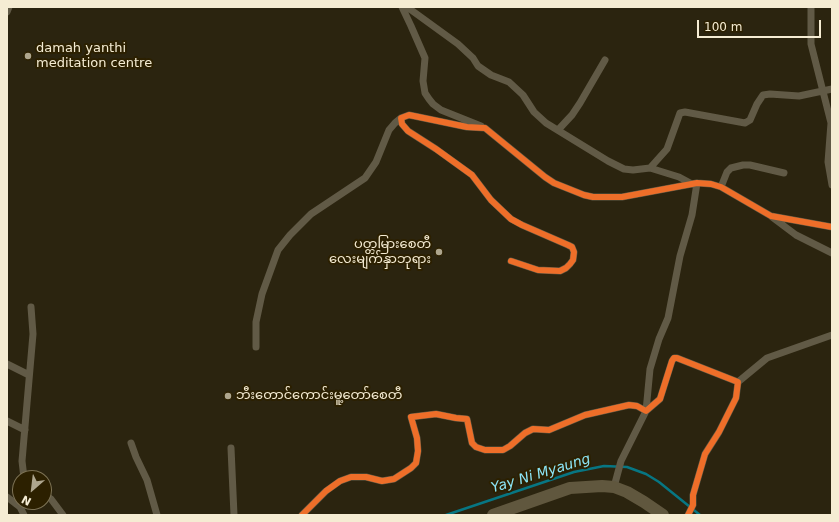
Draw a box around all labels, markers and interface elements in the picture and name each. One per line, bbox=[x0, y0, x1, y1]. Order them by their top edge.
scale bar bbox=[699, 12, 823, 38]
text: 100 m bbox=[704, 20, 742, 34]
place label: damah yanthi meditation centre bbox=[36, 41, 152, 72]
marker: damah yanthi meditation centre bbox=[23, 51, 33, 61]
place label: ပတ္တမြား‌စေတီ‌ လေးမျက်နှာဘုရား bbox=[329, 237, 431, 268]
marker: ပတ္တမြား‌စေတီ‌ လေးမျက်နှာဘုရား bbox=[434, 247, 444, 257]
place label: ဘီးတောင်ကောင်းမူ့တော်စေတီ bbox=[236, 388, 402, 404]
marker: ဘီးတောင်ကောင်းမူ့တော်စေတီ bbox=[223, 391, 233, 401]
water label: Yay Ni Myaung bbox=[489, 451, 593, 497]
north arrow bbox=[12, 470, 52, 510]
text: N bbox=[19, 492, 34, 508]

